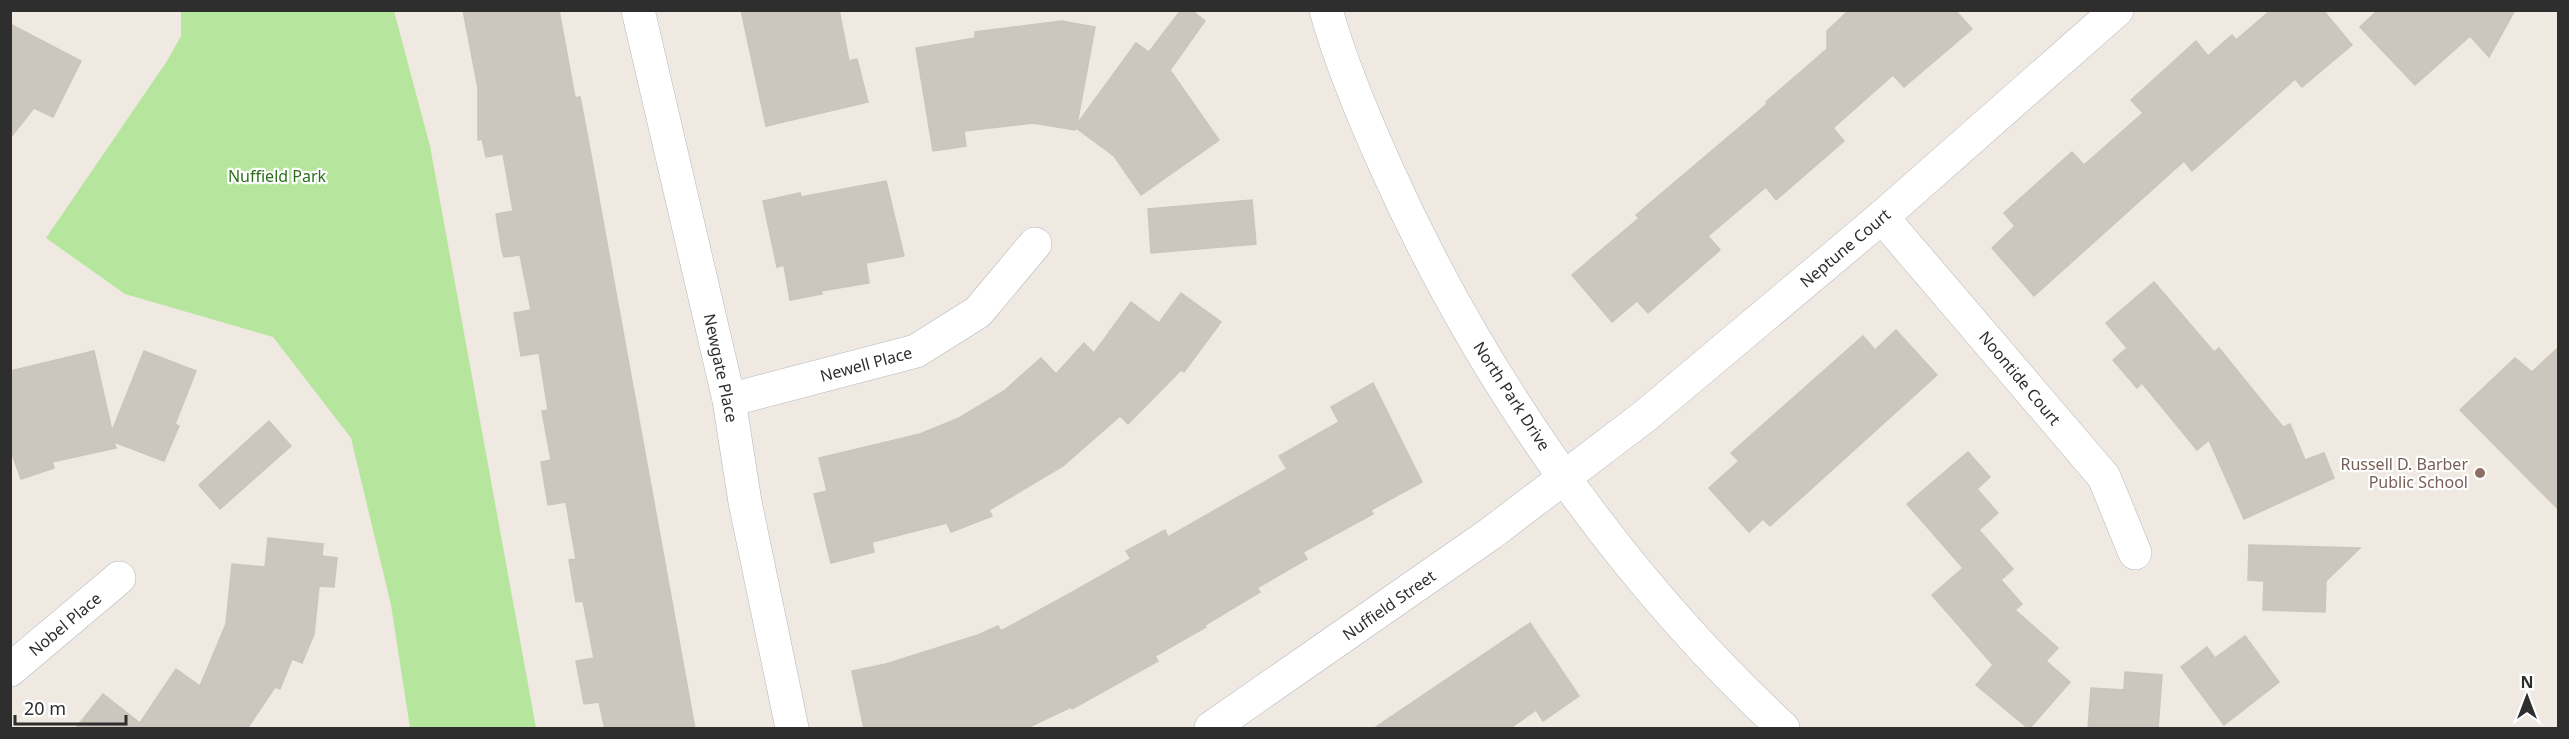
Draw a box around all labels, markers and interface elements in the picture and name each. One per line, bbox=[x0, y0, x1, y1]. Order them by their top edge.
park label: Nuffield Park bbox=[228, 165, 327, 187]
street label: Neptune Court bbox=[1795, 203, 1895, 292]
street label: Newgate Place bbox=[699, 312, 743, 424]
street label: Noontide Court bbox=[1974, 326, 2066, 430]
street label: North Park Drive bbox=[1469, 337, 1555, 455]
street label: Newell Place bbox=[818, 341, 914, 387]
place label: Russell D. Barber Public School bbox=[2340, 453, 2468, 493]
marker: Russell D. Barber Public School bbox=[2473, 466, 2487, 480]
street label: Nuffield Street bbox=[1338, 565, 1440, 645]
street label: Nobel Place bbox=[24, 587, 106, 661]
north arrow bbox=[2497, 667, 2557, 727]
text: N bbox=[2520, 671, 2534, 693]
scale bar bbox=[15, 688, 126, 726]
text: 20 m bbox=[24, 696, 66, 720]

